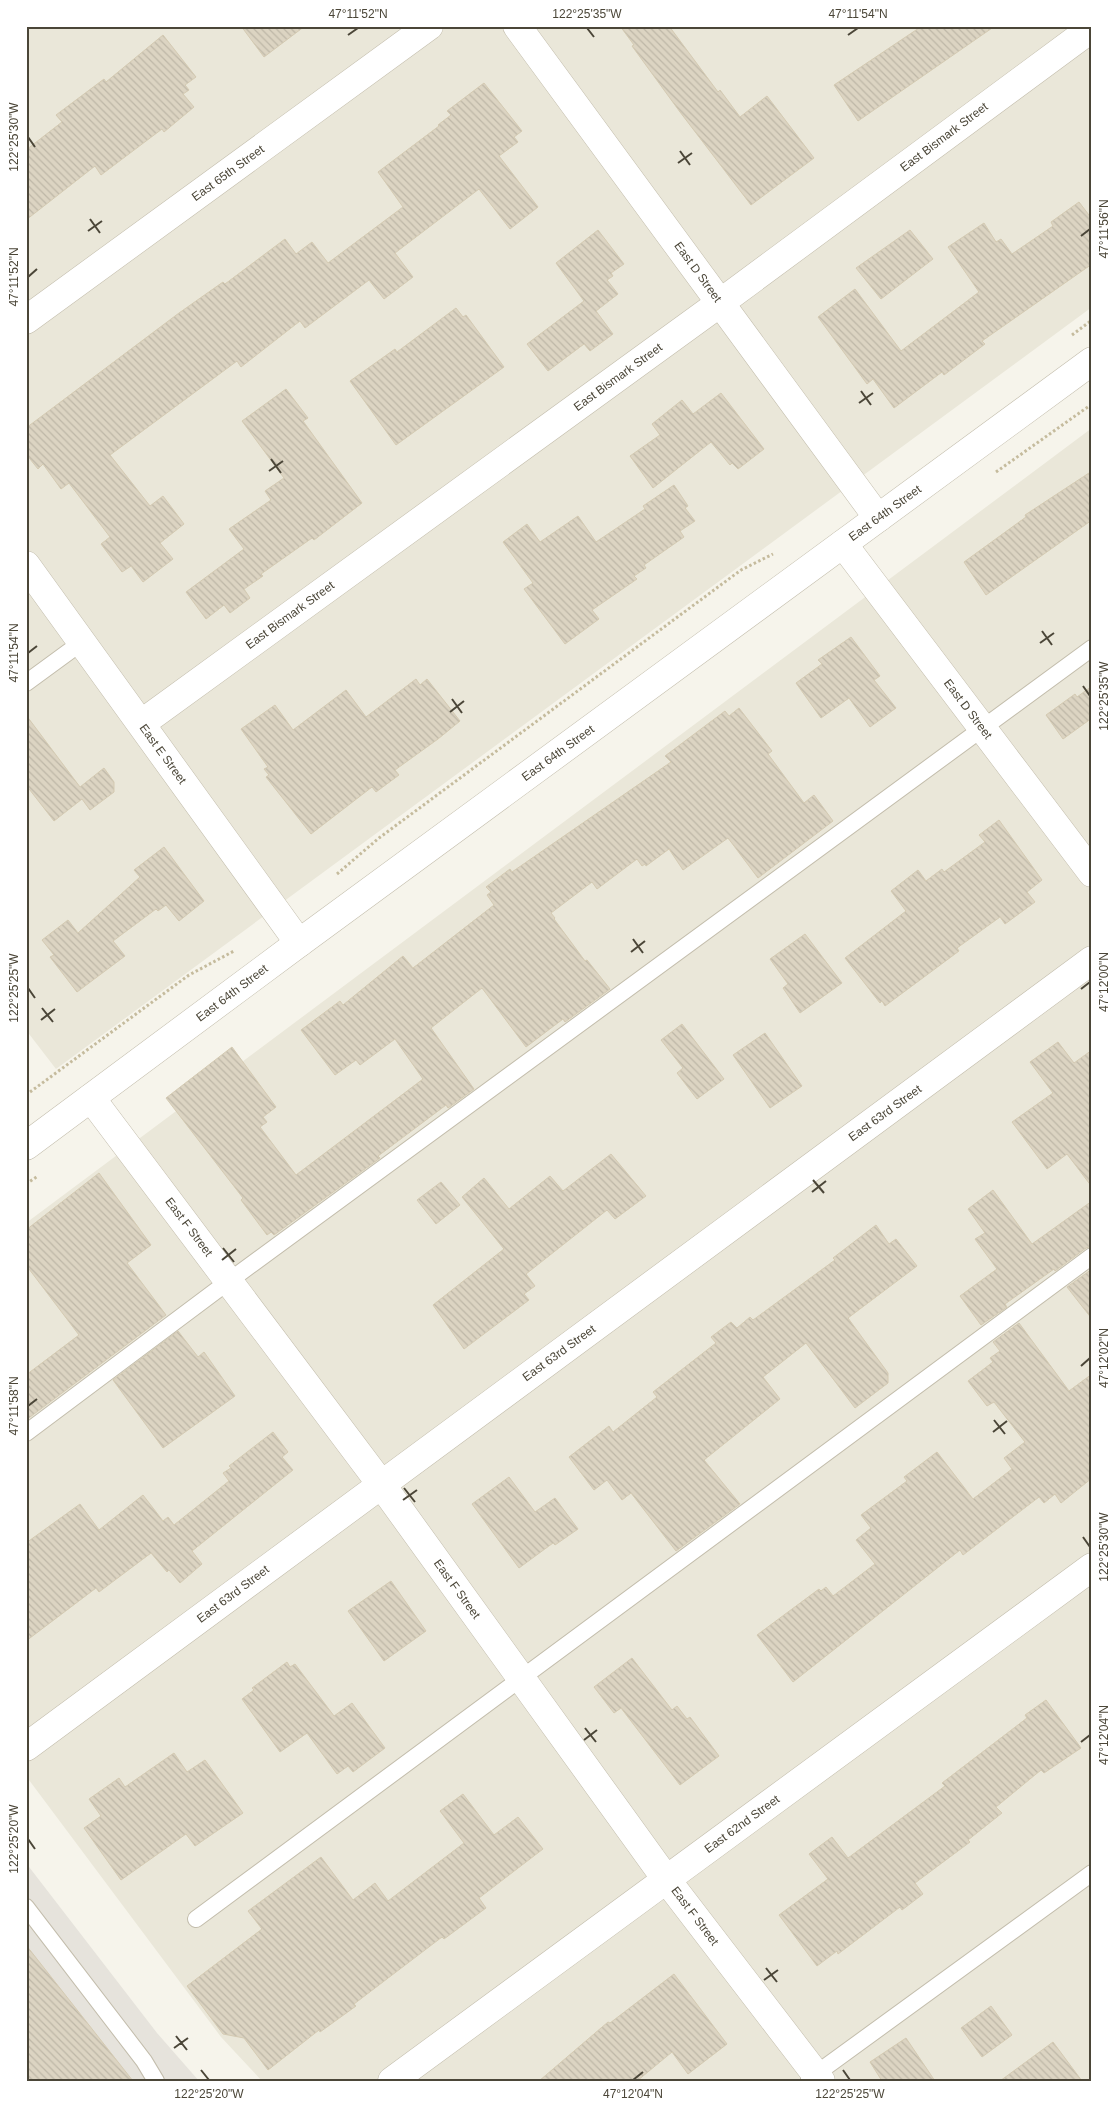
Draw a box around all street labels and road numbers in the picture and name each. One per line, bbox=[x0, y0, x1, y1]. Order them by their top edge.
street label: East Bismark Street bbox=[897, 99, 991, 174]
street label: East 65th Street bbox=[189, 142, 267, 204]
street label: East D Street bbox=[671, 239, 725, 306]
street label: East Bismark Street bbox=[571, 340, 666, 414]
street label: East 64th Street bbox=[846, 482, 924, 544]
street label: East Bismark Street bbox=[243, 578, 338, 652]
street label: East D Street bbox=[941, 676, 995, 742]
street label: East E Street bbox=[137, 721, 190, 787]
street label: East 64th Street bbox=[519, 722, 597, 784]
street label: East 64th Street bbox=[193, 961, 271, 1024]
street label: East 63rd Street bbox=[846, 1081, 925, 1144]
street label: East F Street bbox=[162, 1195, 216, 1260]
street label: East 63rd Street bbox=[520, 1321, 599, 1384]
street label: East F Street bbox=[431, 1557, 484, 1622]
street label: East 63rd Street bbox=[194, 1562, 272, 1626]
street label: East 62nd Street bbox=[702, 1792, 783, 1856]
street label: East F Street bbox=[668, 1884, 722, 1949]

